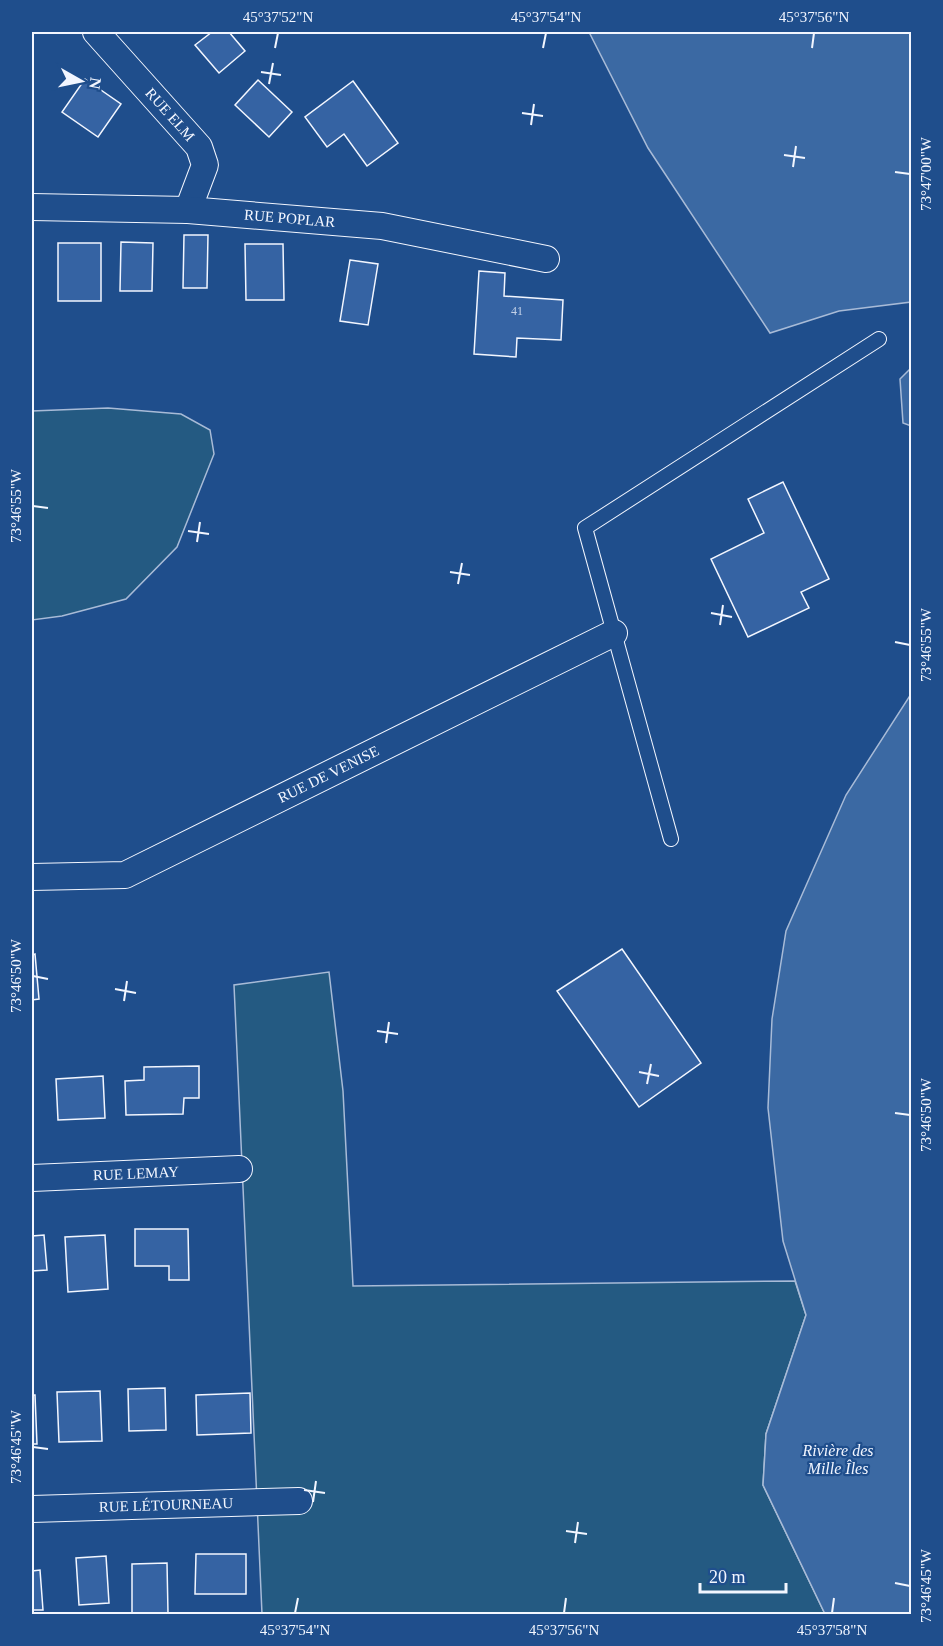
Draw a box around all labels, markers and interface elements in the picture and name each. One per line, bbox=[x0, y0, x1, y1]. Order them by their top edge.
text: 45°37'52"N bbox=[243, 9, 313, 25]
text: 45°37'54"N bbox=[511, 9, 581, 25]
text: 45°37'56"N bbox=[779, 9, 849, 25]
north arrow bbox=[51, 51, 111, 111]
text: N bbox=[86, 76, 105, 91]
street label: RUE ELM bbox=[142, 85, 198, 144]
text: 73°47'00"W bbox=[918, 136, 934, 211]
street label: RUE POPLAR bbox=[243, 207, 336, 230]
house number: 41 bbox=[511, 304, 523, 318]
text: 73°46'55"W bbox=[8, 468, 24, 543]
text: 73°46'55"W bbox=[918, 607, 934, 682]
street label: RUE DE VENISE bbox=[275, 743, 382, 806]
text: 73°46'50"W bbox=[8, 938, 24, 1013]
text: 73°46'50"W bbox=[918, 1077, 934, 1152]
street label: RUE LEMAY bbox=[93, 1164, 179, 1183]
text: 73°46'45"W bbox=[8, 1409, 24, 1484]
water label: Rivière des Mille Îles bbox=[802, 1442, 873, 1477]
street label: RUE LÉTOURNEAU bbox=[99, 1495, 234, 1515]
text: 73°46'45"W bbox=[918, 1548, 934, 1623]
scale bar bbox=[700, 1556, 786, 1594]
text: 20 m bbox=[709, 1567, 746, 1587]
text: 45°37'54"N bbox=[260, 1622, 330, 1638]
text: 45°37'56"N bbox=[529, 1622, 599, 1638]
text: 45°37'58"N bbox=[797, 1622, 867, 1638]

